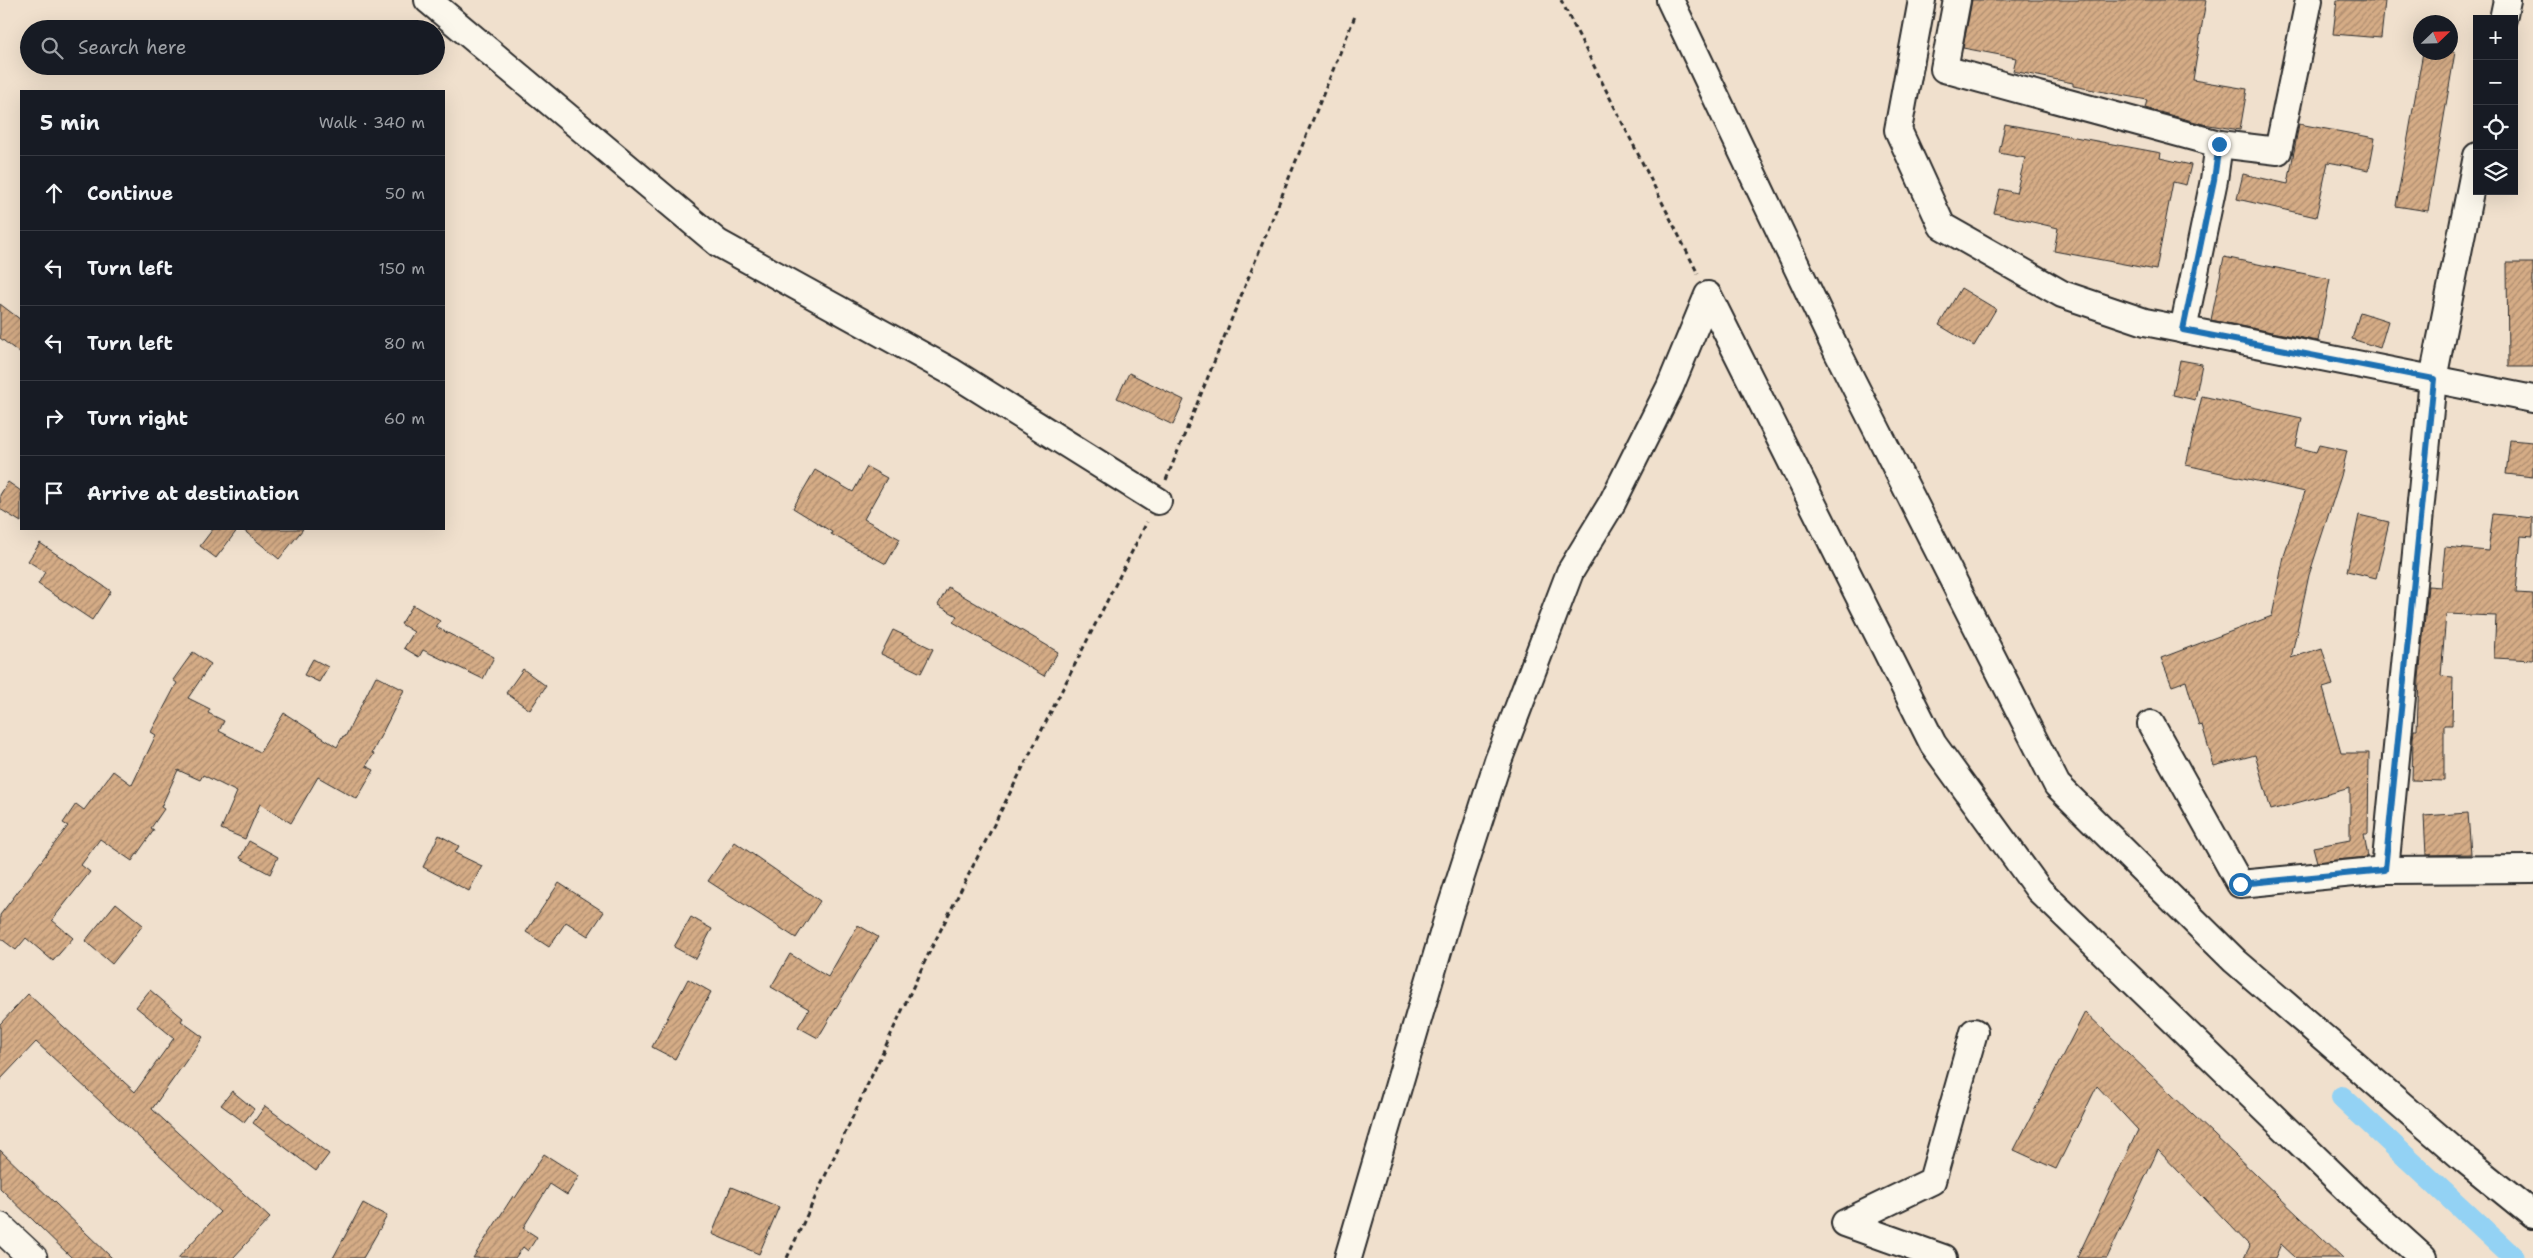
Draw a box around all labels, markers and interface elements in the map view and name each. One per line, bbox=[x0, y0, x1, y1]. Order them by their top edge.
north arrow bbox=[2413, 15, 2458, 60]
map controls bbox=[2473, 15, 2518, 195]
button: + bbox=[2473, 15, 2518, 60]
search box bbox=[20, 20, 445, 75]
icon: search bbox=[38, 34, 66, 62]
text: Search here bbox=[78, 35, 187, 60]
button: − bbox=[2473, 60, 2518, 105]
button: locate bbox=[2473, 105, 2518, 150]
text: 5 min bbox=[40, 109, 100, 137]
text: Walk · 340 m bbox=[319, 112, 425, 133]
route end bbox=[2208, 133, 2231, 156]
button: layers bbox=[2473, 150, 2518, 195]
icon: ahead bbox=[40, 179, 68, 207]
text: Continue bbox=[87, 181, 173, 206]
text: 50 m bbox=[385, 183, 425, 204]
icon: left bbox=[40, 254, 68, 282]
text: Turn left bbox=[87, 256, 173, 281]
text: 150 m bbox=[378, 258, 425, 279]
icon: left bbox=[40, 329, 68, 357]
text: Turn left bbox=[87, 331, 173, 356]
text: 80 m bbox=[384, 333, 425, 354]
icon: right bbox=[40, 404, 68, 432]
text: Turn right bbox=[87, 406, 188, 431]
text: 60 m bbox=[384, 408, 425, 429]
icon: arrive bbox=[40, 479, 68, 507]
text: Arrive at destination bbox=[87, 481, 299, 506]
route start bbox=[2229, 873, 2252, 896]

